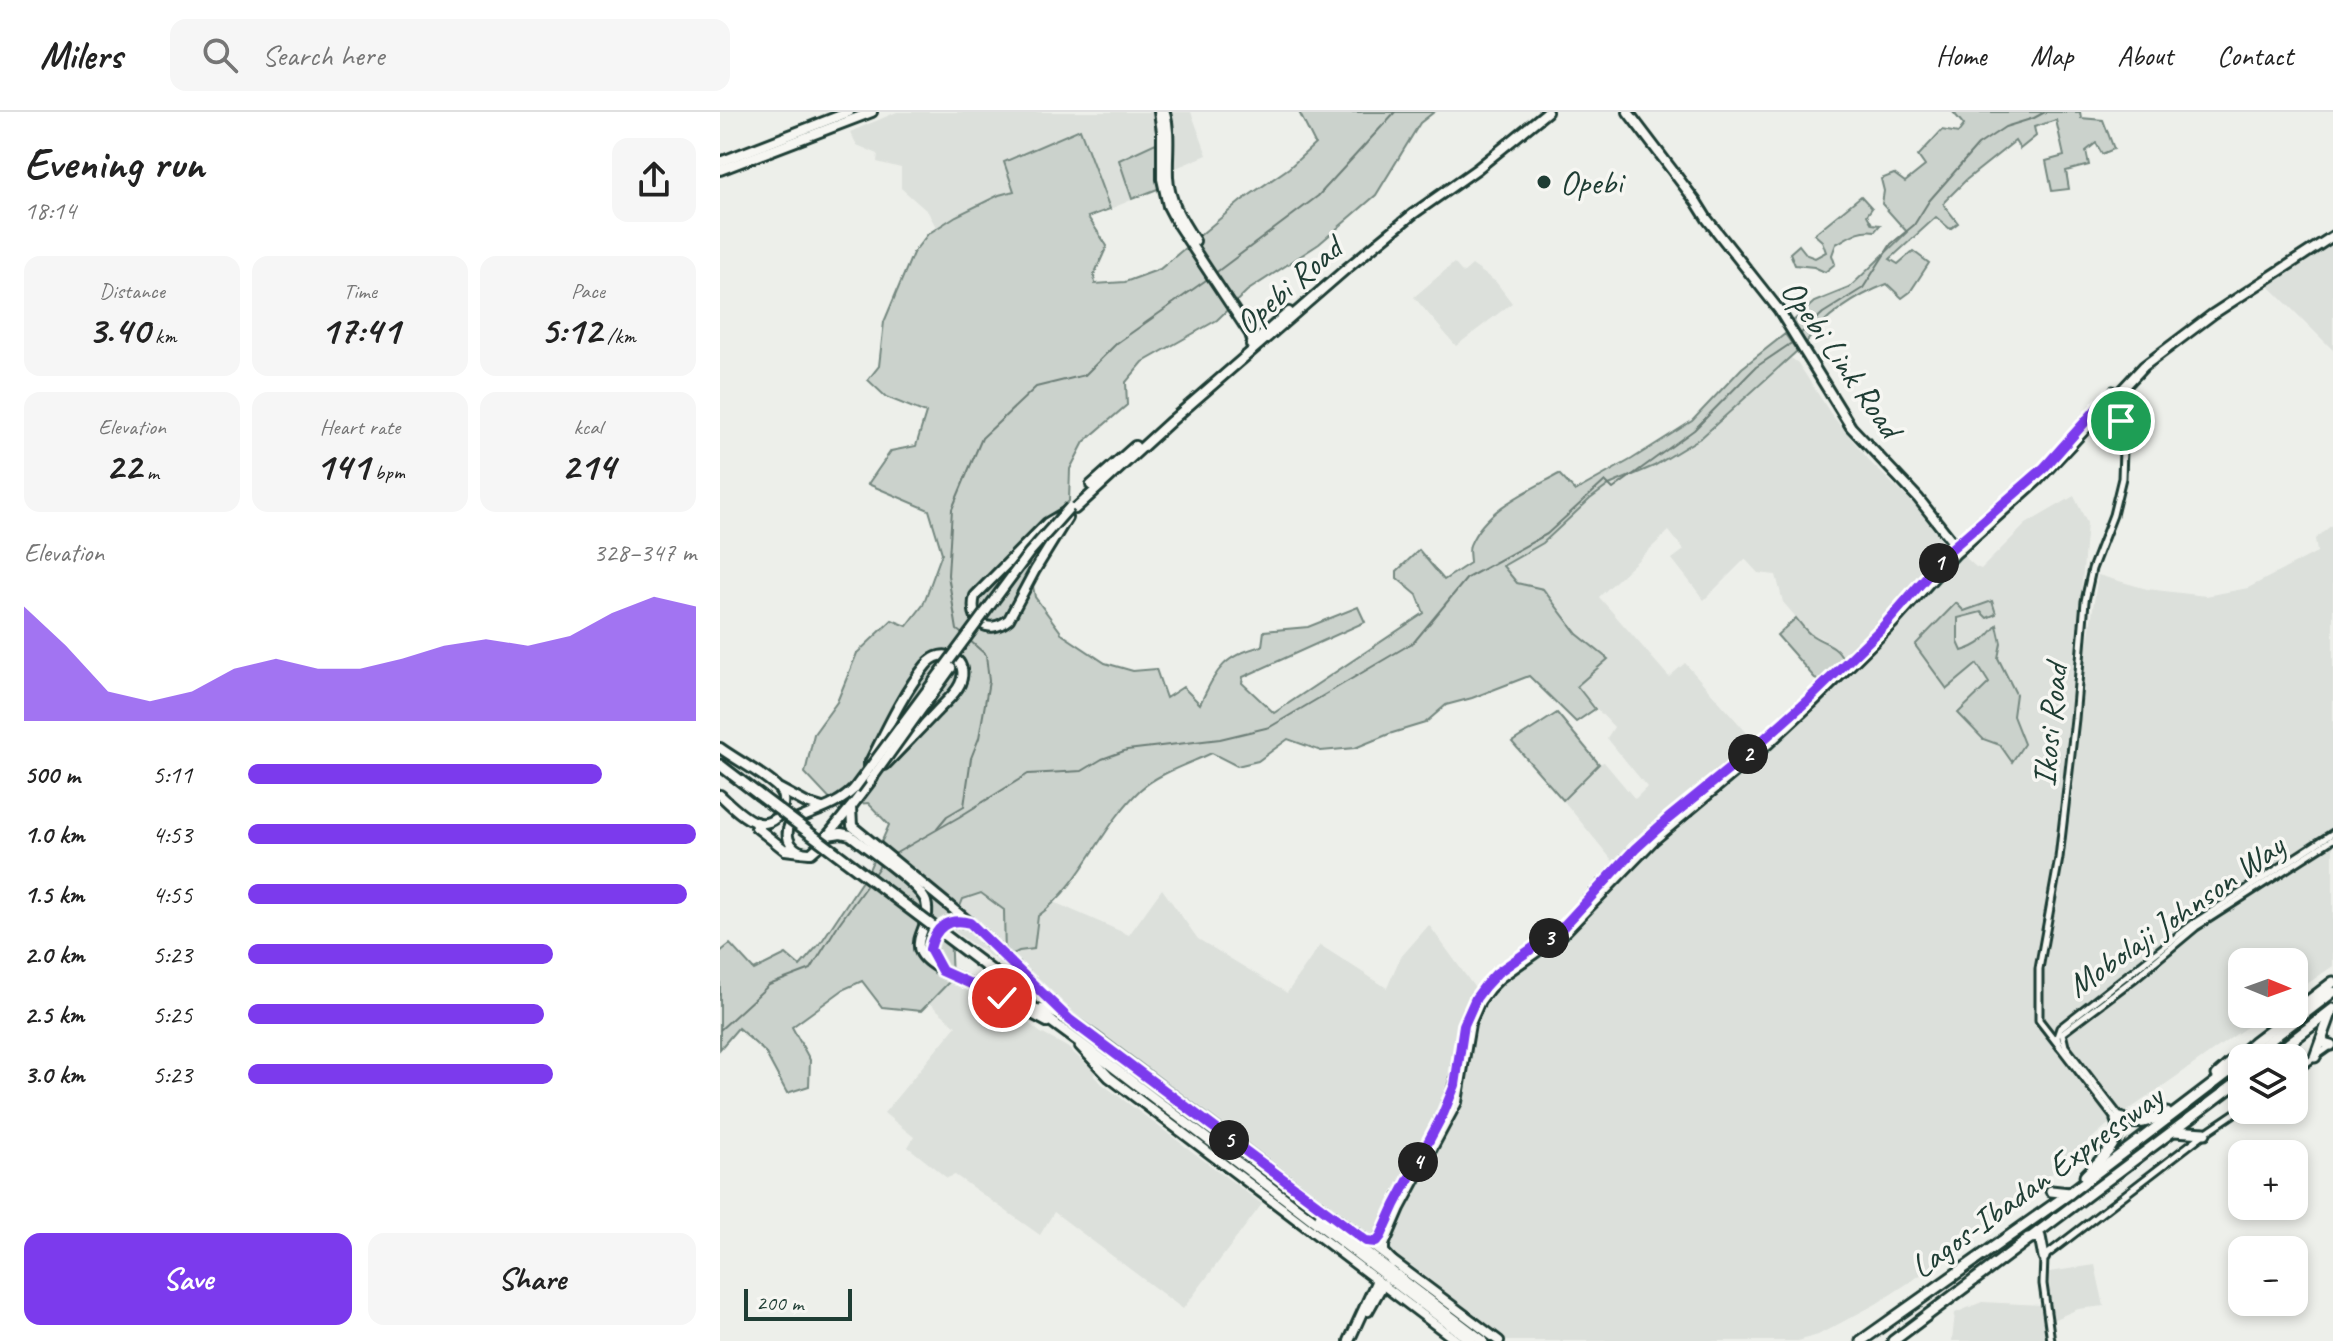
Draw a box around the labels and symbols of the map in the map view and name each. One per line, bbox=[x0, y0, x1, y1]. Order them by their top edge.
place label: Opebi bbox=[1560, 161, 1626, 204]
marker: Opebi bbox=[1535, 173, 1553, 191]
street label: Opebi Road bbox=[1226, 224, 1354, 344]
street label: Opebi Link Road bbox=[1771, 271, 1915, 450]
pin bbox=[2087, 387, 2155, 455]
pin: 1 bbox=[1919, 543, 1959, 583]
street label: Ikosi Road bbox=[2022, 657, 2078, 789]
pin: 2 bbox=[1728, 734, 1768, 774]
street label: Mobolaji Johnson Way bbox=[2058, 823, 2294, 1006]
pin: 3 bbox=[1529, 918, 1569, 958]
north arrow bbox=[2228, 948, 2308, 1028]
pin bbox=[968, 964, 1036, 1032]
street label: Lagos-Ibadan Expressway bbox=[1901, 1074, 2173, 1288]
pin: 5 bbox=[1209, 1120, 1249, 1160]
pin: 4 bbox=[1398, 1142, 1438, 1182]
scale bar bbox=[744, 1285, 852, 1321]

